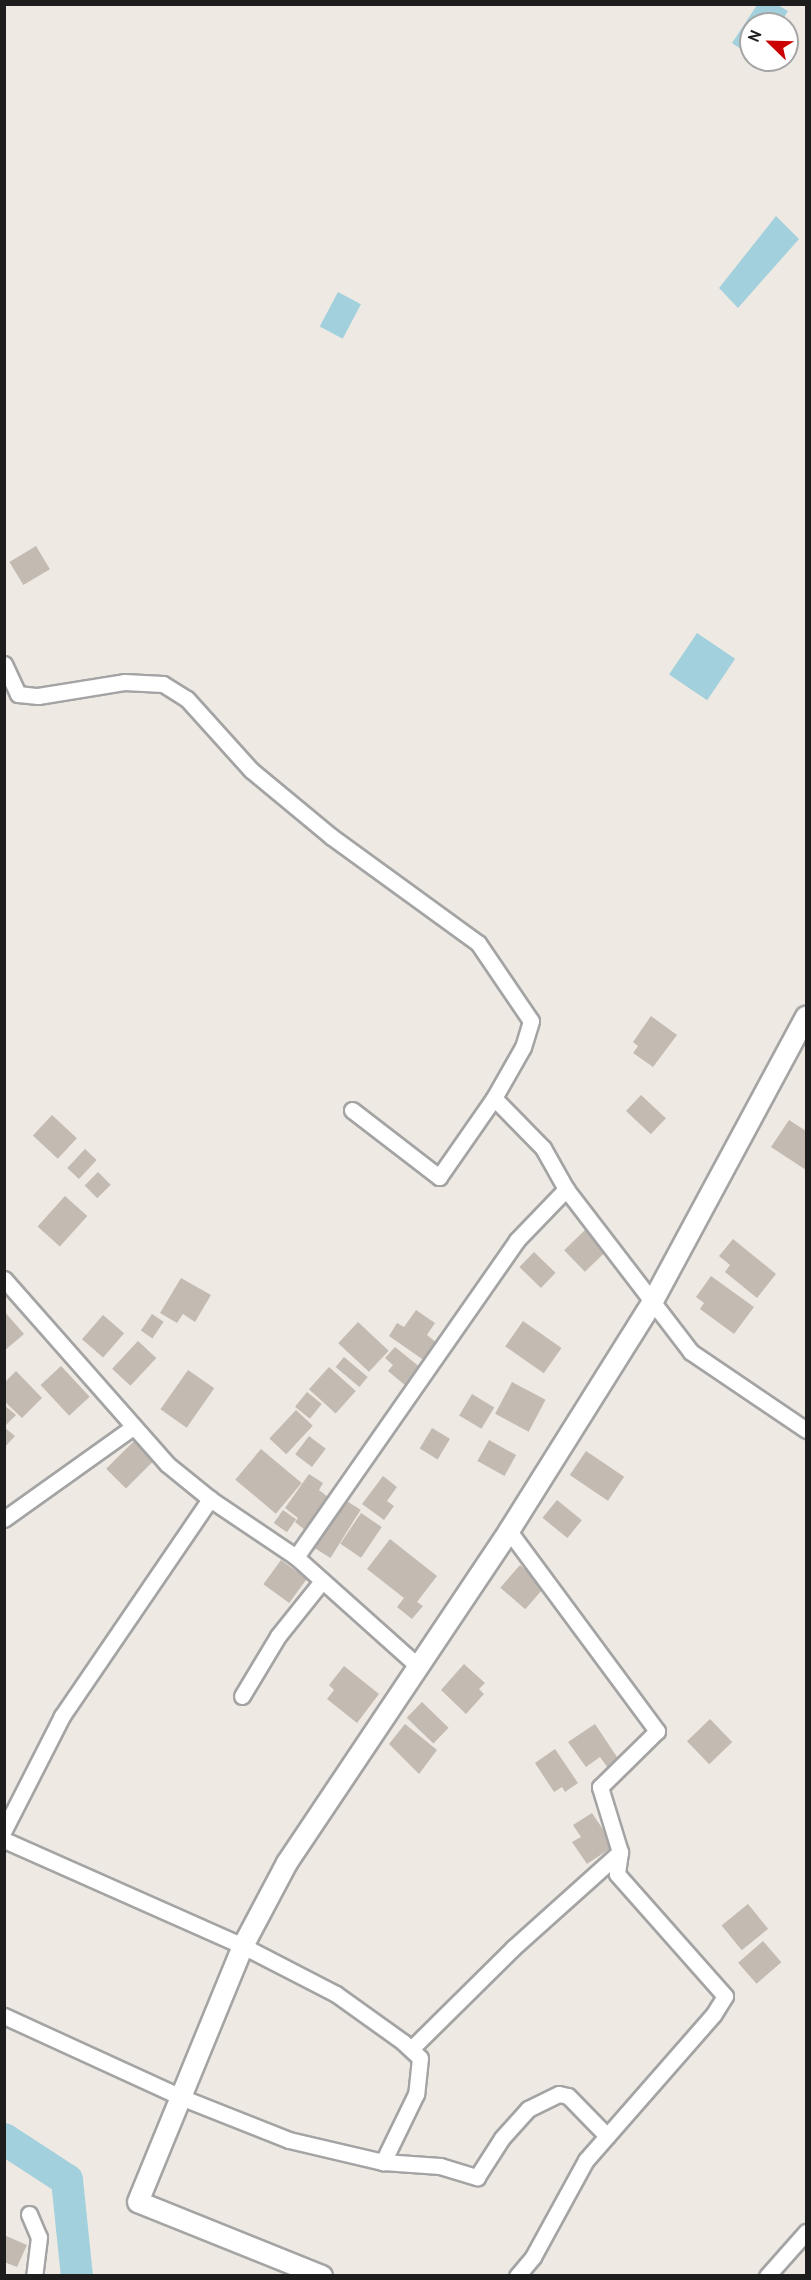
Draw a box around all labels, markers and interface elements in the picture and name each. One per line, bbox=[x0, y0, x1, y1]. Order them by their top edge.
north arrow bbox=[739, 12, 799, 72]
text: N bbox=[743, 27, 766, 45]

